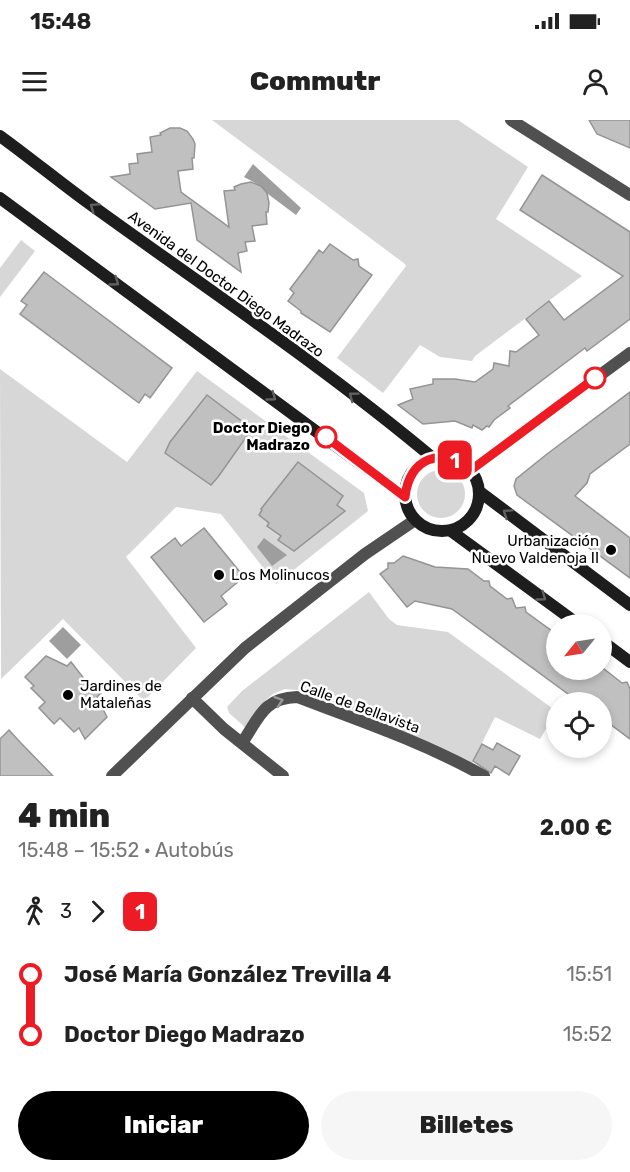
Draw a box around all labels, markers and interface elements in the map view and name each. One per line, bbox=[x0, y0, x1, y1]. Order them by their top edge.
text: 15:48 bbox=[30, 8, 92, 35]
icon: menu bbox=[18, 65, 51, 98]
text: Commutr bbox=[250, 65, 380, 97]
icon: person bbox=[579, 65, 612, 98]
one-way arrow bbox=[90, 203, 101, 214]
street label: Avenida del Doctor Diego Madrazo bbox=[125, 207, 327, 361]
one-way arrow bbox=[108, 275, 119, 286]
unlabelled marker bbox=[584, 367, 606, 389]
one-way arrow bbox=[266, 390, 277, 401]
one-way arrow bbox=[349, 392, 360, 403]
place label: Doctor Diego Madrazo bbox=[213, 419, 310, 454]
marker: Doctor Diego Madrazo bbox=[315, 426, 337, 448]
line badge: 1 bbox=[436, 440, 474, 480]
text: 1 bbox=[450, 448, 460, 473]
one-way arrow bbox=[503, 509, 514, 520]
place label: Urbanización Nuevo Valdenoja II bbox=[472, 532, 599, 567]
marker: Urbanización Nuevo Valdenoja II bbox=[604, 543, 618, 557]
place label: Los Molinucos bbox=[231, 566, 330, 584]
marker: Los Molinucos bbox=[212, 568, 226, 582]
one-way arrow bbox=[535, 590, 546, 601]
north arrow bbox=[546, 614, 612, 680]
map controls bbox=[546, 614, 612, 758]
place label: Jardines de Mataleñas bbox=[80, 677, 162, 712]
street label: Calle de Bellavista bbox=[298, 677, 422, 737]
marker: Jardines de Mataleñas bbox=[61, 688, 75, 702]
button: locate bbox=[546, 692, 612, 758]
one-way arrow bbox=[273, 695, 284, 708]
text: 4 min bbox=[18, 796, 110, 835]
text: 2.00 € bbox=[540, 814, 612, 841]
text: 15:48 – 15:52 · Autobús bbox=[18, 838, 234, 862]
icon: walk bbox=[18, 895, 51, 928]
icon: forward bbox=[81, 895, 114, 928]
text: 3 bbox=[60, 899, 72, 923]
text: 1 bbox=[135, 899, 145, 924]
text: José María González Trevilla 4 bbox=[64, 961, 391, 988]
text: 15:51 bbox=[566, 962, 612, 986]
text: Doctor Diego Madrazo bbox=[64, 1021, 305, 1048]
text: 15:52 bbox=[563, 1022, 612, 1046]
button: Iniciar bbox=[18, 1091, 309, 1160]
button: Billetes bbox=[321, 1091, 612, 1160]

